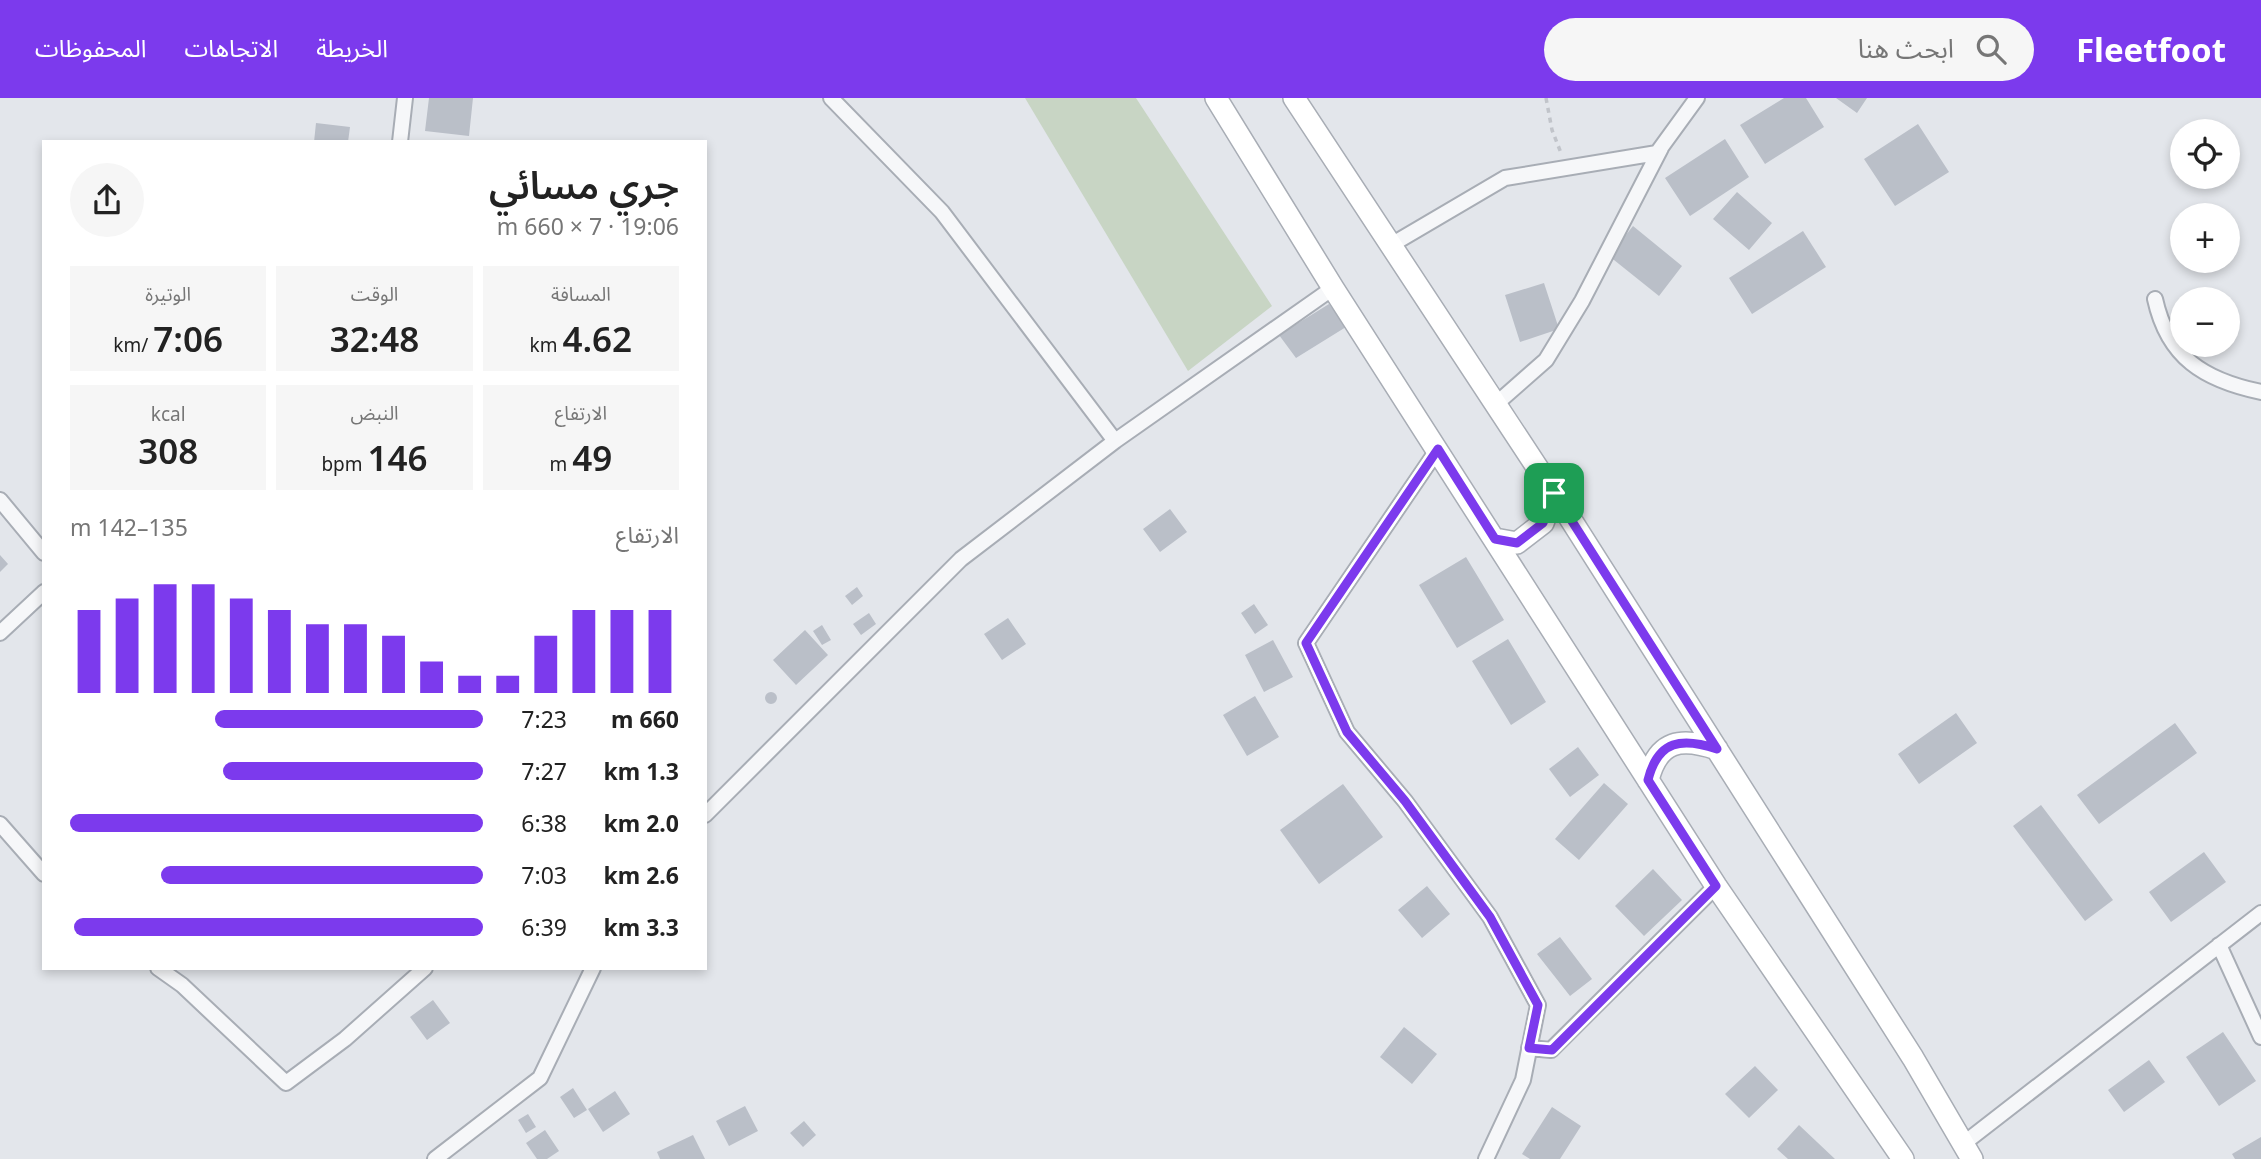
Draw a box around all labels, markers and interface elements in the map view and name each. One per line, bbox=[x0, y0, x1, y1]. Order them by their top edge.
search box bbox=[1544, 18, 2034, 81]
text: Fleetfoot bbox=[2076, 27, 2226, 72]
text: ابحث هنا bbox=[1858, 30, 1954, 66]
icon: search bbox=[1972, 30, 2010, 68]
text: المحفوظات bbox=[35, 31, 146, 64]
text: الاتجاهات bbox=[184, 31, 278, 64]
text: الخريطة bbox=[316, 31, 388, 64]
map controls bbox=[2170, 119, 2240, 357]
button: locate bbox=[2170, 119, 2240, 189]
text: جري مسائي bbox=[489, 158, 679, 210]
button: share bbox=[70, 163, 144, 237]
button: + bbox=[2170, 203, 2240, 273]
text: 19:06 · 7 × 660 m bbox=[497, 210, 679, 242]
text: الوتيرة bbox=[145, 281, 191, 307]
text: الوقت bbox=[351, 281, 398, 307]
text: المسافة bbox=[551, 281, 611, 307]
button: − bbox=[2170, 287, 2240, 357]
text: 7:06 bbox=[153, 315, 223, 362]
text: 32:48 bbox=[330, 315, 419, 362]
text: 4.62 bbox=[562, 315, 632, 362]
text: /km bbox=[113, 332, 153, 358]
text: km bbox=[530, 332, 562, 358]
text: النبض bbox=[350, 400, 399, 426]
text: الارتفاع bbox=[555, 400, 607, 426]
text: kcal bbox=[151, 401, 186, 427]
text: 308 bbox=[138, 427, 198, 474]
text: 146 bbox=[368, 434, 428, 481]
text: 49 bbox=[572, 434, 612, 481]
text: bpm bbox=[321, 451, 368, 477]
text: m bbox=[549, 451, 572, 477]
pin bbox=[1524, 463, 1584, 523]
icon: arrive bbox=[1535, 474, 1573, 512]
text: 135–142 m bbox=[70, 511, 188, 543]
text: الارتفاع bbox=[616, 518, 679, 550]
text: 7:23 bbox=[521, 703, 567, 735]
text: 660 m bbox=[611, 703, 679, 735]
text: 7:27 bbox=[521, 755, 567, 787]
text: 1.3 km bbox=[604, 755, 679, 787]
text: 6:38 bbox=[521, 807, 567, 839]
text: 2.0 km bbox=[604, 807, 679, 839]
text: 7:03 bbox=[521, 859, 567, 891]
text: 2.6 km bbox=[604, 859, 679, 891]
text: 6:39 bbox=[521, 911, 567, 943]
text: 3.3 km bbox=[604, 911, 679, 943]

